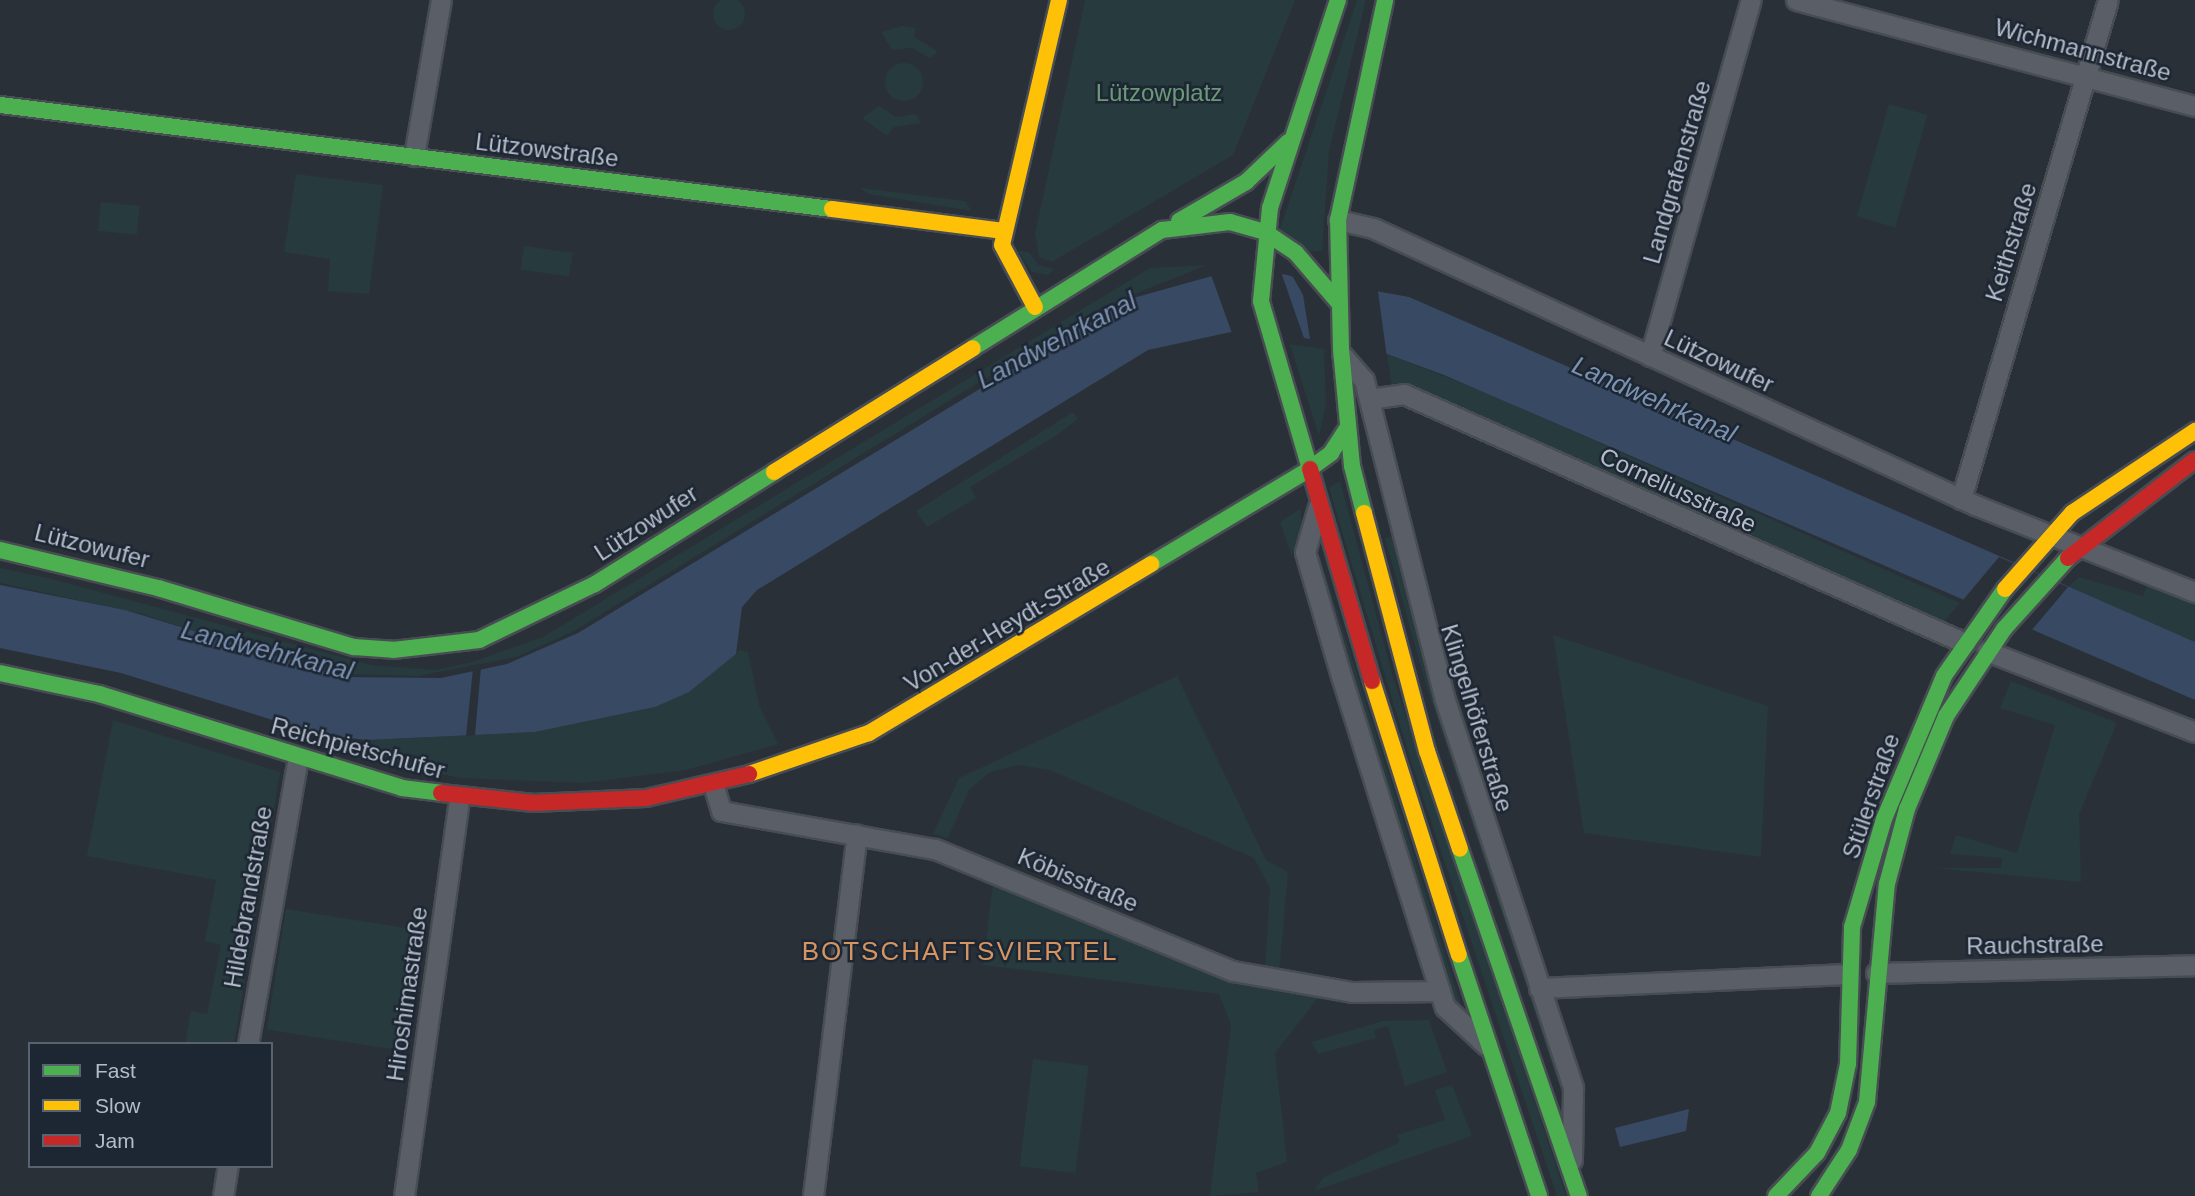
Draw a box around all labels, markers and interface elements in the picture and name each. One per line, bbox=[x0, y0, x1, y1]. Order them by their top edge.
street label: Wichmannstraße bbox=[1992, 13, 2174, 87]
street label: Landgrafenstraße bbox=[1637, 77, 1717, 267]
park label: Lützowplatz bbox=[1096, 79, 1222, 107]
street label: Lützowstraße bbox=[474, 127, 620, 173]
street label: Keithstraße bbox=[1979, 179, 2043, 305]
water label: Landwehrkanal bbox=[972, 286, 1142, 396]
street label: Lützowufer bbox=[1660, 323, 1778, 399]
water label: Landwehrkanal bbox=[1567, 350, 1741, 450]
street label: Corneliusstraße bbox=[1595, 441, 1761, 539]
street label: Lützowufer bbox=[589, 479, 703, 567]
street label: Lützowufer bbox=[32, 518, 152, 574]
street label: Von-der-Heydt-Straße bbox=[899, 552, 1115, 698]
water label: Landwehrkanal bbox=[178, 615, 356, 687]
street label: Klingelhöferstraße bbox=[1435, 621, 1519, 815]
street label: Reichpietschufer bbox=[268, 711, 448, 785]
street label: Stülerstraße bbox=[1836, 730, 1906, 862]
street label: Hildebrandstraße bbox=[218, 804, 278, 990]
street label: Köbisstraße bbox=[1013, 842, 1143, 918]
street label: Hiroshimastraße bbox=[380, 905, 434, 1083]
street label: Rauchstraße bbox=[1966, 929, 2104, 961]
district label: BOTSCHAFTSVIERTEL bbox=[804, 936, 1116, 968]
legend bbox=[28, 1042, 273, 1168]
text: Fast bbox=[95, 1059, 136, 1082]
text: Slow bbox=[95, 1094, 141, 1117]
text: Jam bbox=[95, 1129, 135, 1152]

